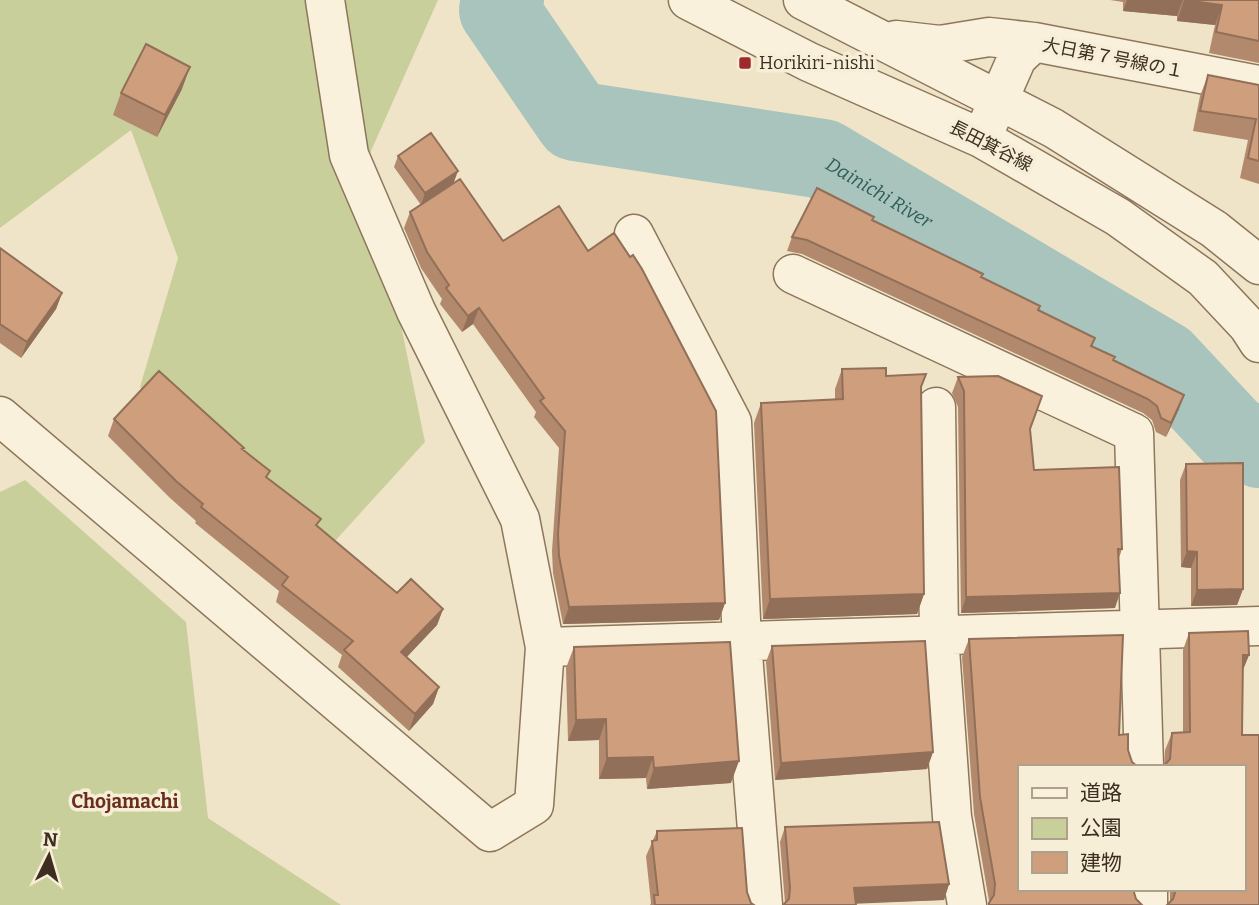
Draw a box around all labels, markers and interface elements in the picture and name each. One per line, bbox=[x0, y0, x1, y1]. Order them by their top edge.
street label: 大日第７号線の１ bbox=[1040, 33, 1186, 83]
place label: Horikiri-nishi bbox=[759, 52, 875, 74]
marker: Horikiri-nishi bbox=[737, 55, 753, 71]
street label: 長田箕谷線 bbox=[946, 116, 1036, 176]
water label: Dainichi River bbox=[822, 152, 937, 234]
legend bbox=[1018, 765, 1245, 891]
text: 道路 bbox=[1080, 780, 1122, 806]
district label: Chojamachi bbox=[71, 790, 179, 813]
text: 公園 bbox=[1080, 815, 1122, 841]
north arrow bbox=[14, 821, 84, 891]
text: N bbox=[42, 827, 59, 852]
text: 建物 bbox=[1080, 850, 1122, 876]

